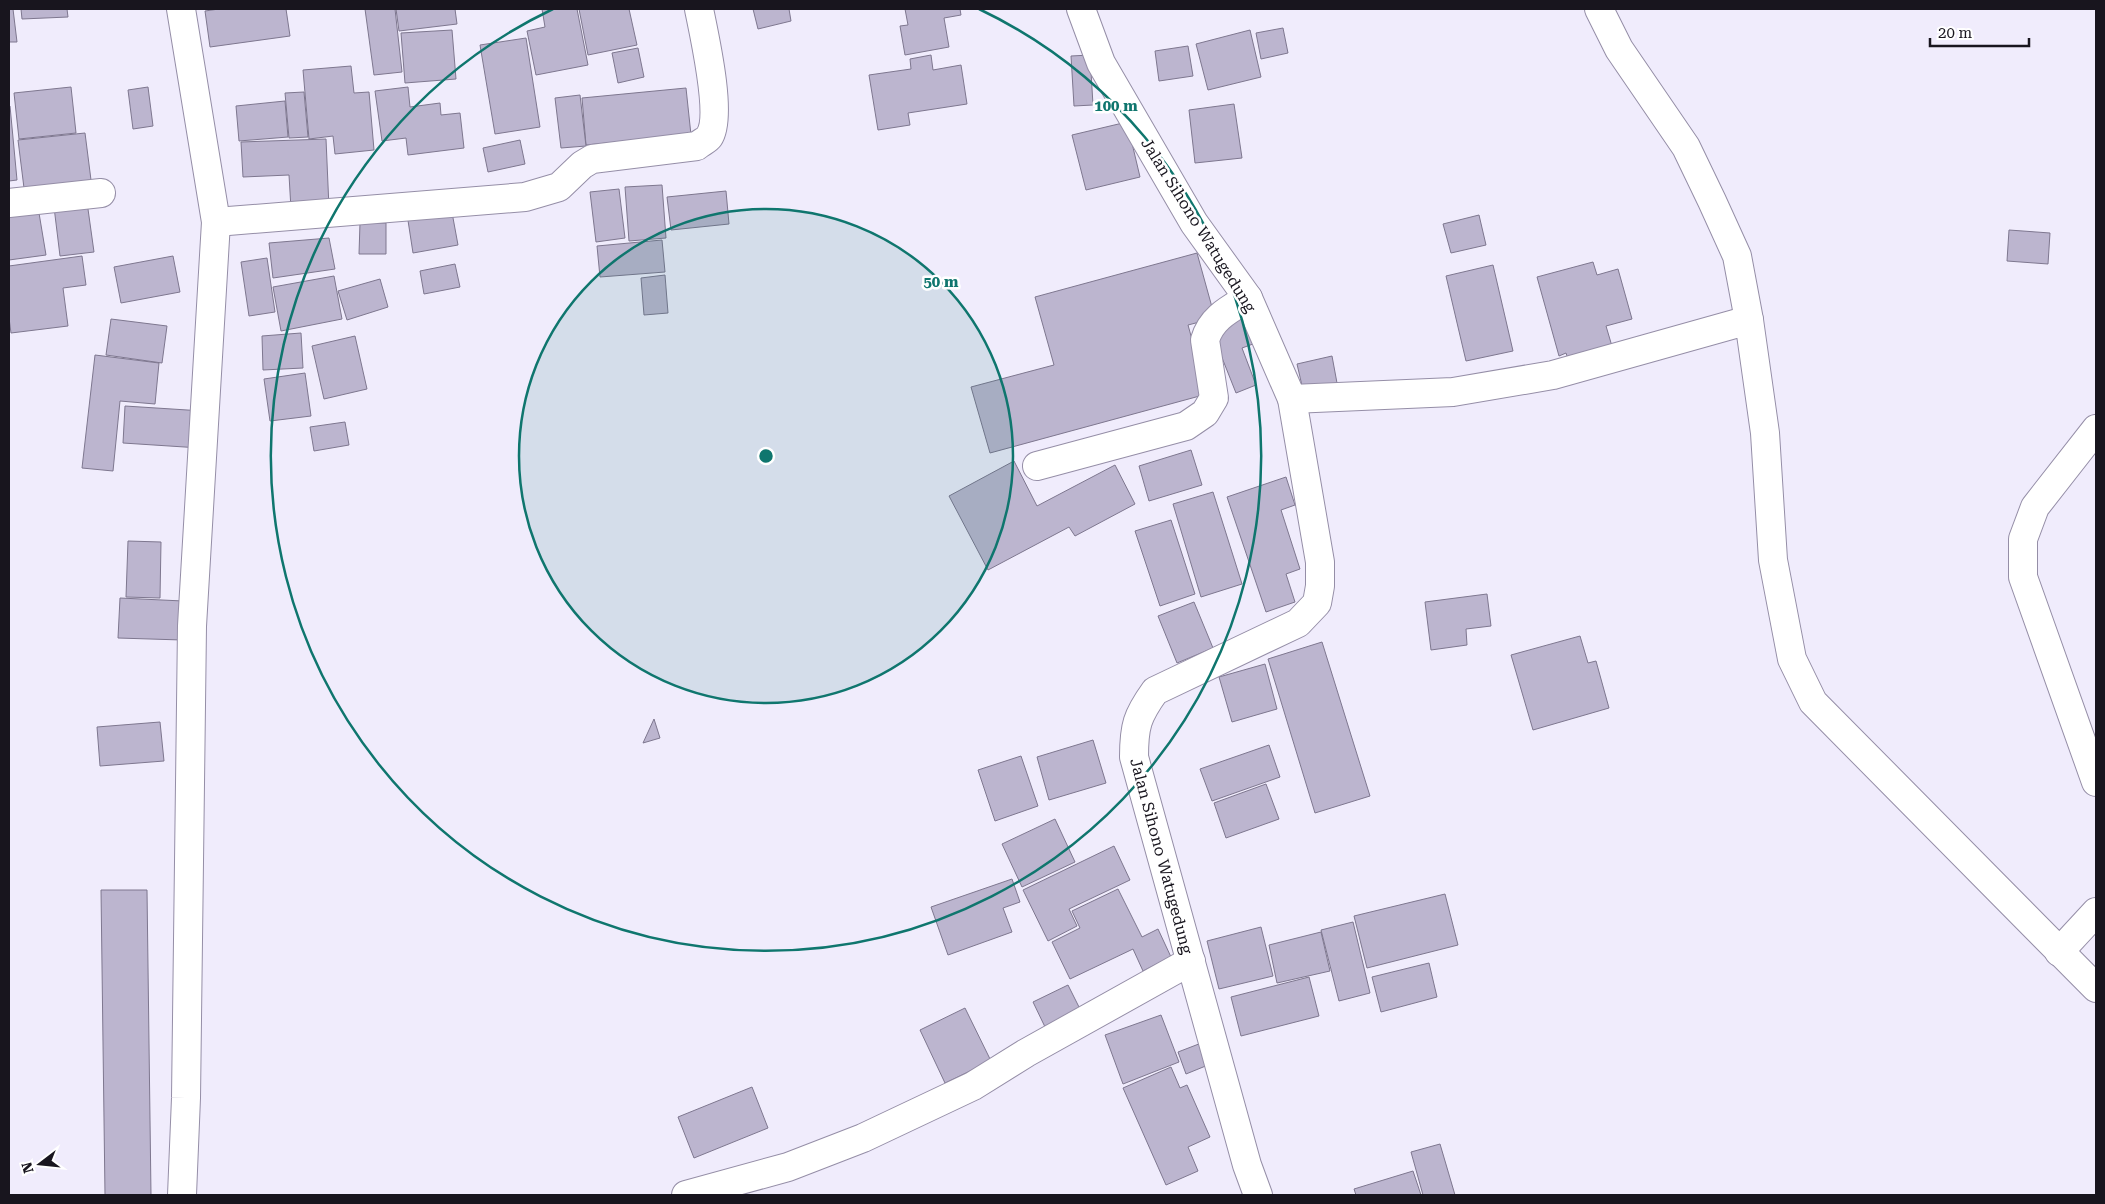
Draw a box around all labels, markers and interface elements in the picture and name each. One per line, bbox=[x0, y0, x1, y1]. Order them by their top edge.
scale bar bbox=[1930, 15, 2029, 47]
text: 20 m bbox=[1938, 24, 1973, 42]
text: 100 m bbox=[1094, 97, 1138, 115]
street label: Jalan Sihono Watugedung bbox=[1137, 135, 1261, 317]
text: 50 m bbox=[923, 273, 959, 291]
centre of rings bbox=[757, 447, 775, 465]
street label: Jalan Sihono Watugedung bbox=[1126, 756, 1197, 957]
north arrow bbox=[15, 1139, 65, 1189]
text: N bbox=[18, 1160, 37, 1175]

